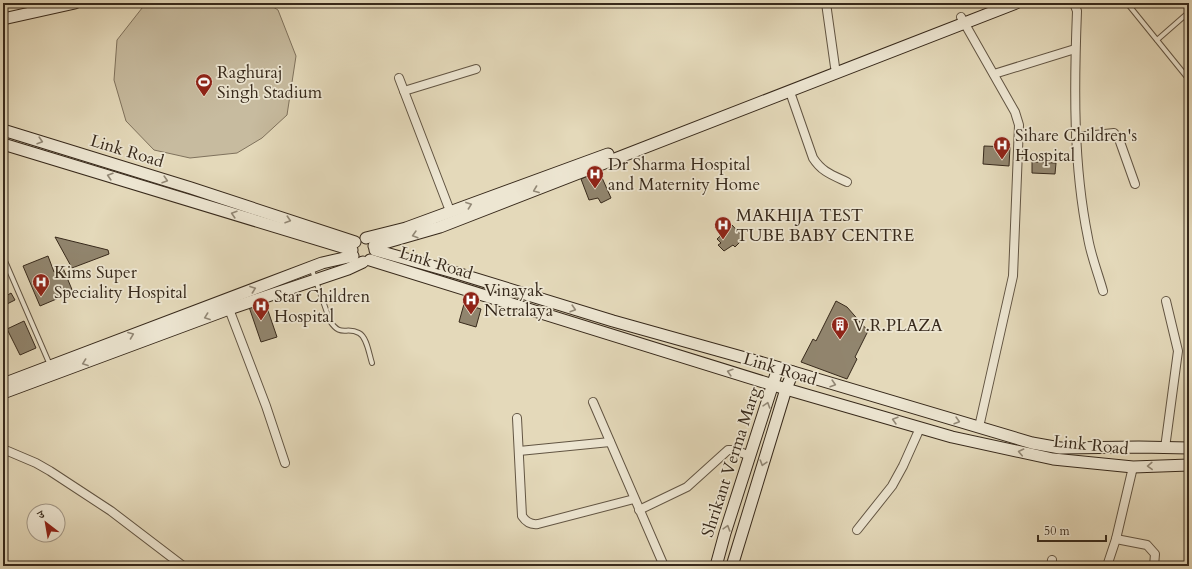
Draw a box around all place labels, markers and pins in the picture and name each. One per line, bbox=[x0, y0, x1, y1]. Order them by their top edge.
place label: Raghuraj Singh Stadium bbox=[217, 61, 323, 104]
sports icon: Raghuraj Singh Stadium bbox=[194, 72, 214, 97]
place label: Sihare Children's Hospital bbox=[1015, 124, 1137, 167]
hospital icon: Sihare Children's Hospital bbox=[992, 135, 1012, 160]
place label: Dr Sharma Hospital and Maternity Home bbox=[608, 153, 760, 196]
hospital icon: Dr Sharma Hospital and Maternity Home bbox=[585, 164, 605, 189]
place label: MAKHIJA TEST TUBE BABY CENTRE bbox=[736, 204, 914, 247]
hospital icon: MAKHIJA TEST TUBE BABY CENTRE bbox=[713, 215, 733, 240]
place label: Kims Super Speciality Hospital bbox=[54, 261, 188, 304]
hospital icon: Kims Super Speciality Hospital bbox=[31, 272, 51, 297]
place label: Vinayak Netralaya bbox=[484, 279, 554, 322]
place label: Star Children Hospital bbox=[274, 285, 370, 328]
hospital icon: Vinayak Netralaya bbox=[461, 290, 481, 315]
hospital icon: Star Children Hospital bbox=[251, 296, 271, 321]
place label: V.R.PLAZA bbox=[853, 314, 943, 337]
building icon: V.R.PLAZA bbox=[830, 315, 850, 340]

